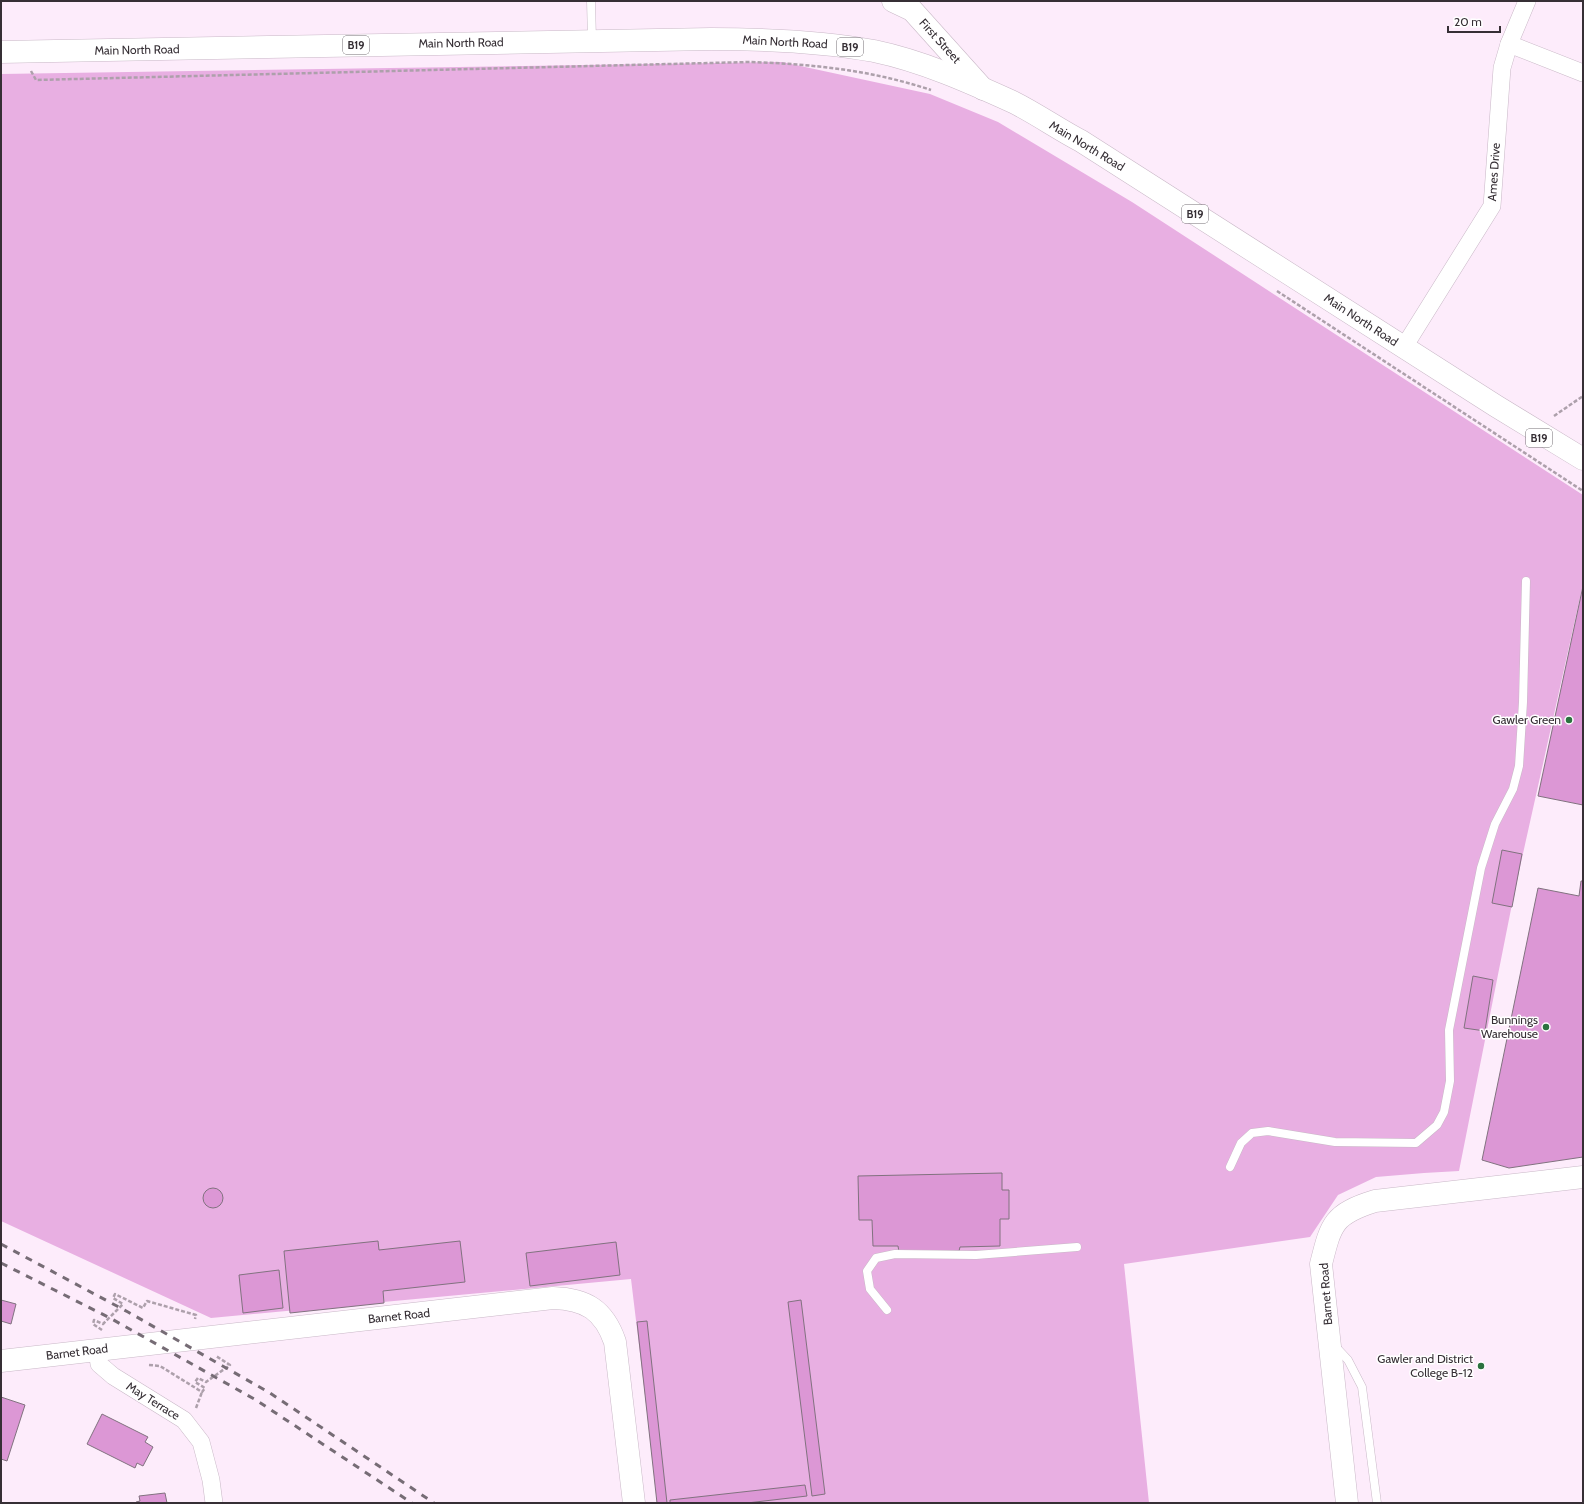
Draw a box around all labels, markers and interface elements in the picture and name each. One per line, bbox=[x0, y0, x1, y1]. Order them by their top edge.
scale bar bbox=[1448, 8, 1500, 34]
text: 20 m bbox=[1454, 14, 1482, 29]
street label: First Street bbox=[916, 15, 964, 66]
street label: Main North Road bbox=[742, 32, 828, 51]
street label: Main North Road bbox=[418, 34, 504, 51]
road number: B19 bbox=[343, 36, 369, 54]
road number: B19 bbox=[837, 38, 863, 56]
street label: Main North Road bbox=[94, 41, 180, 58]
street label: Main North Road bbox=[1047, 117, 1128, 174]
street label: Ames Drive bbox=[1484, 142, 1503, 202]
road number: B19 bbox=[1182, 205, 1208, 223]
street label: Main North Road bbox=[1321, 290, 1401, 349]
road number: B19 bbox=[1526, 429, 1552, 447]
place label: Gawler Green bbox=[1493, 712, 1561, 727]
marker: Gawler Green bbox=[1564, 715, 1574, 725]
place label: Bunnings Warehouse bbox=[1481, 1012, 1538, 1041]
marker: Bunnings Warehouse bbox=[1541, 1022, 1551, 1032]
street label: Barnet Road bbox=[1316, 1262, 1335, 1326]
street label: Barnet Road bbox=[367, 1305, 431, 1326]
street label: Barnet Road bbox=[45, 1340, 109, 1363]
place label: Gawler and District College B-12 bbox=[1377, 1351, 1473, 1380]
marker: Gawler and District College B-12 bbox=[1476, 1361, 1486, 1371]
street label: May Terrace bbox=[124, 1378, 183, 1423]

